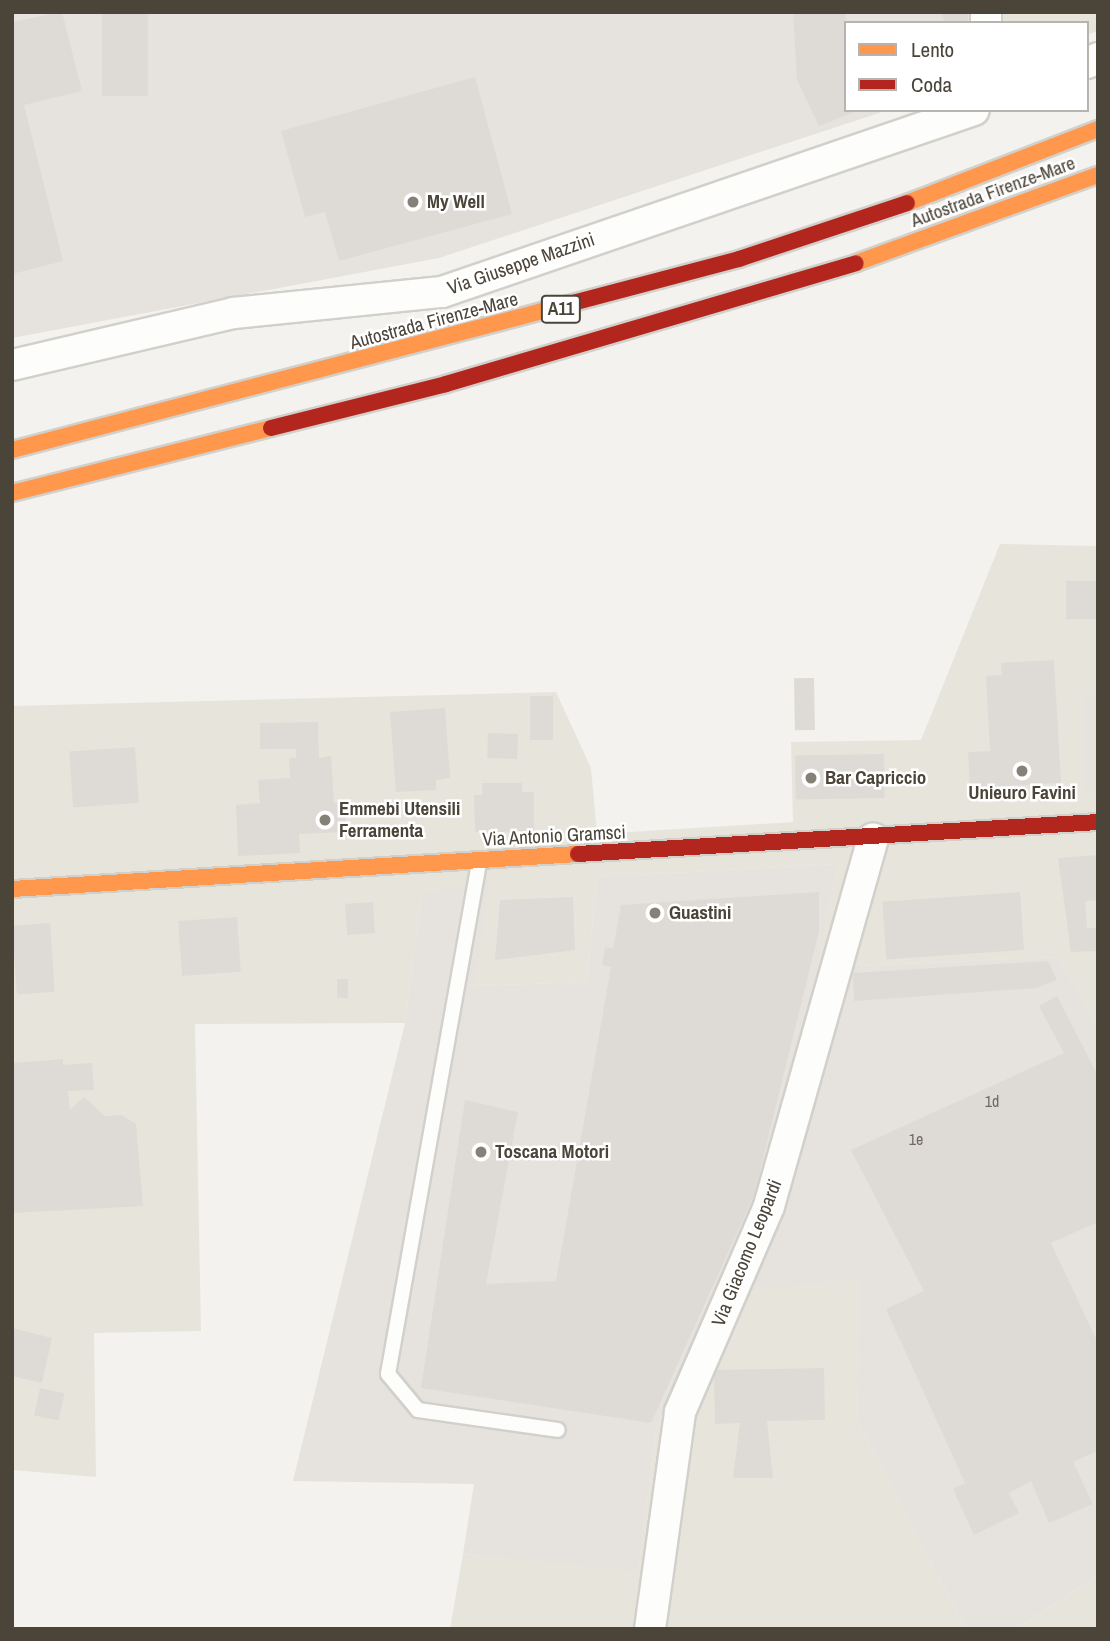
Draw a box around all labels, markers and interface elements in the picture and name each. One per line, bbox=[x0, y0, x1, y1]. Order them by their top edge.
legend bbox=[844, 21, 1089, 112]
text: Lento bbox=[911, 35, 954, 64]
text: Coda bbox=[911, 70, 952, 99]
street label: Autostrada Firenze-Mare bbox=[908, 152, 1078, 232]
place label: My Well bbox=[427, 191, 485, 213]
marker: My Well bbox=[405, 194, 421, 210]
street label: Via Giuseppe Mazzini bbox=[445, 228, 597, 300]
street label: Autostrada Firenze-Mare bbox=[347, 288, 521, 354]
road number: A11 bbox=[540, 295, 582, 324]
marker: Unieuro Favini bbox=[1014, 763, 1030, 779]
place label: Bar Capriccio bbox=[825, 767, 926, 789]
marker: Bar Capriccio bbox=[803, 770, 819, 786]
place label: Unieuro Favini bbox=[968, 782, 1076, 804]
place label: Emmebi Utensili Ferramenta bbox=[339, 798, 460, 842]
marker: Emmebi Utensili Ferramenta bbox=[317, 812, 333, 828]
street label: Via Antonio Gramsci bbox=[481, 821, 627, 851]
place label: Guastini bbox=[669, 902, 731, 924]
marker: Guastini bbox=[647, 905, 663, 921]
house number: 1d bbox=[985, 1091, 999, 1111]
house number: 1e bbox=[909, 1129, 923, 1149]
place label: Toscana Motori bbox=[495, 1141, 609, 1163]
marker: Toscana Motori bbox=[473, 1144, 489, 1160]
street label: Via Giacomo Leopardi bbox=[707, 1176, 787, 1330]

